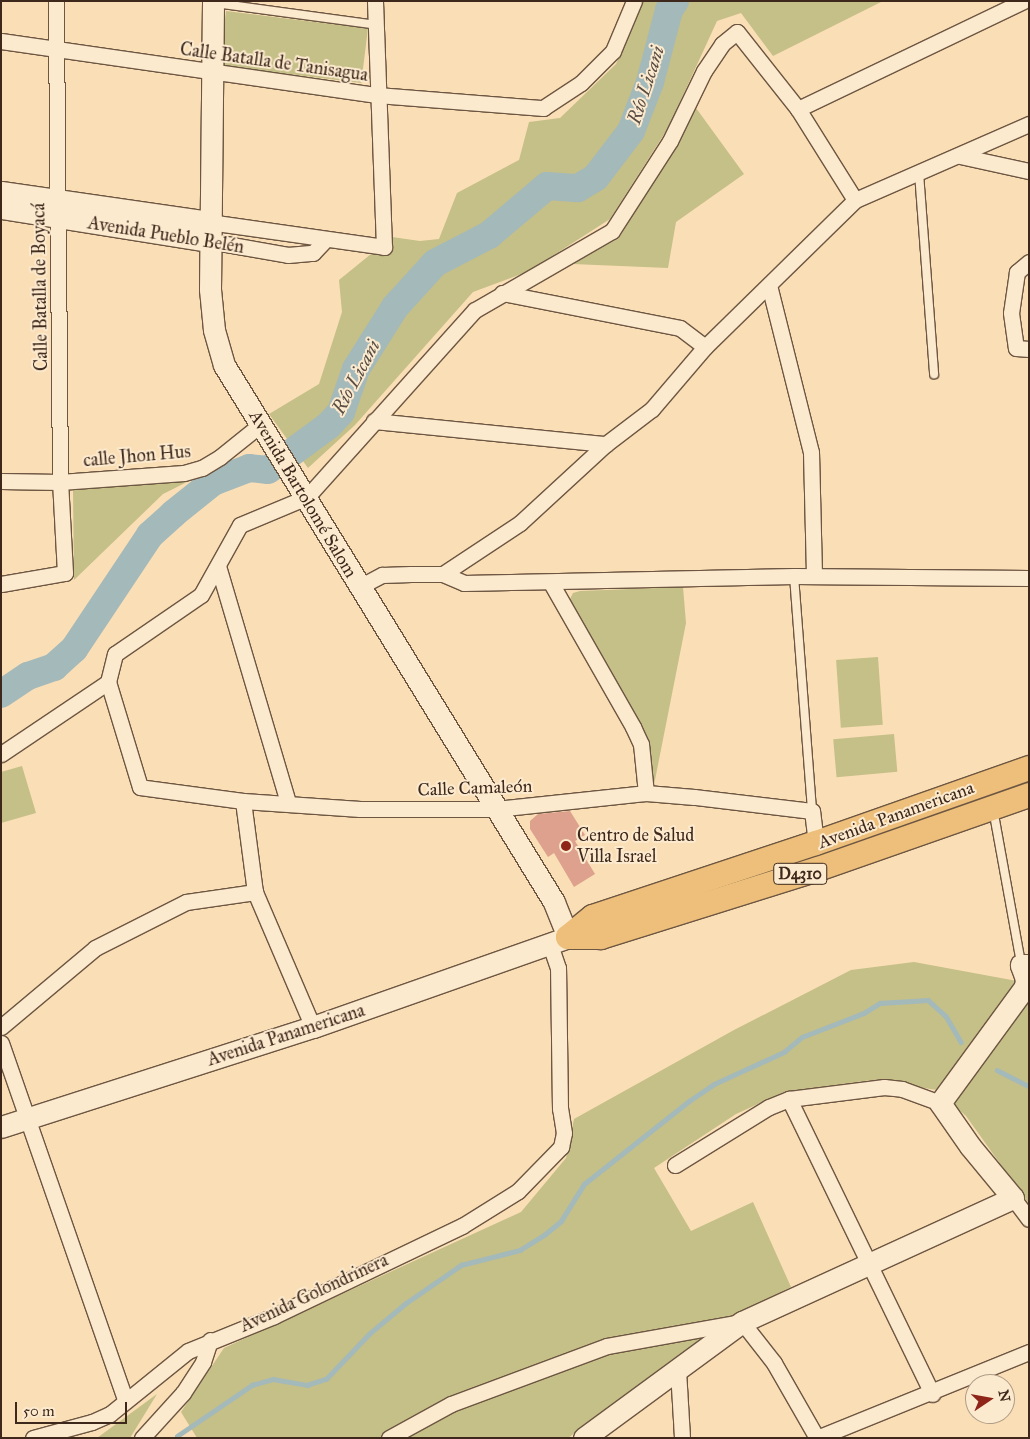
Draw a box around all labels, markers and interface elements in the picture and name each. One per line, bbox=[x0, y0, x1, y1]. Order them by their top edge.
street label: Calle Batalla de Tanisagua bbox=[179, 38, 369, 86]
water label: Río Licani bbox=[623, 43, 669, 127]
street label: Calle Batalla de Boyacá bbox=[28, 203, 52, 371]
street label: Avenida Pueblo Belén bbox=[86, 212, 246, 258]
water label: Río Licani bbox=[327, 336, 385, 418]
street label: Avenida Bartolomé Salom bbox=[244, 406, 362, 582]
street label: calle Jhon Hus bbox=[82, 441, 192, 471]
street label: Calle Camaleón bbox=[417, 775, 533, 801]
street label: Avenida Panamericana bbox=[815, 777, 977, 853]
place label: Centro de Salud Villa Israel bbox=[577, 825, 694, 868]
marker: Centro de Salud Villa Israel bbox=[559, 839, 573, 853]
road number: D4310 bbox=[772, 861, 828, 888]
street label: Avenida Panamericana bbox=[205, 999, 367, 1071]
street label: Avenida Golondrinera bbox=[237, 1249, 391, 1337]
north arrow bbox=[965, 1374, 1015, 1424]
text: N bbox=[995, 1388, 1014, 1404]
scale bar bbox=[18, 1392, 130, 1424]
text: 50 m bbox=[23, 1402, 55, 1420]

